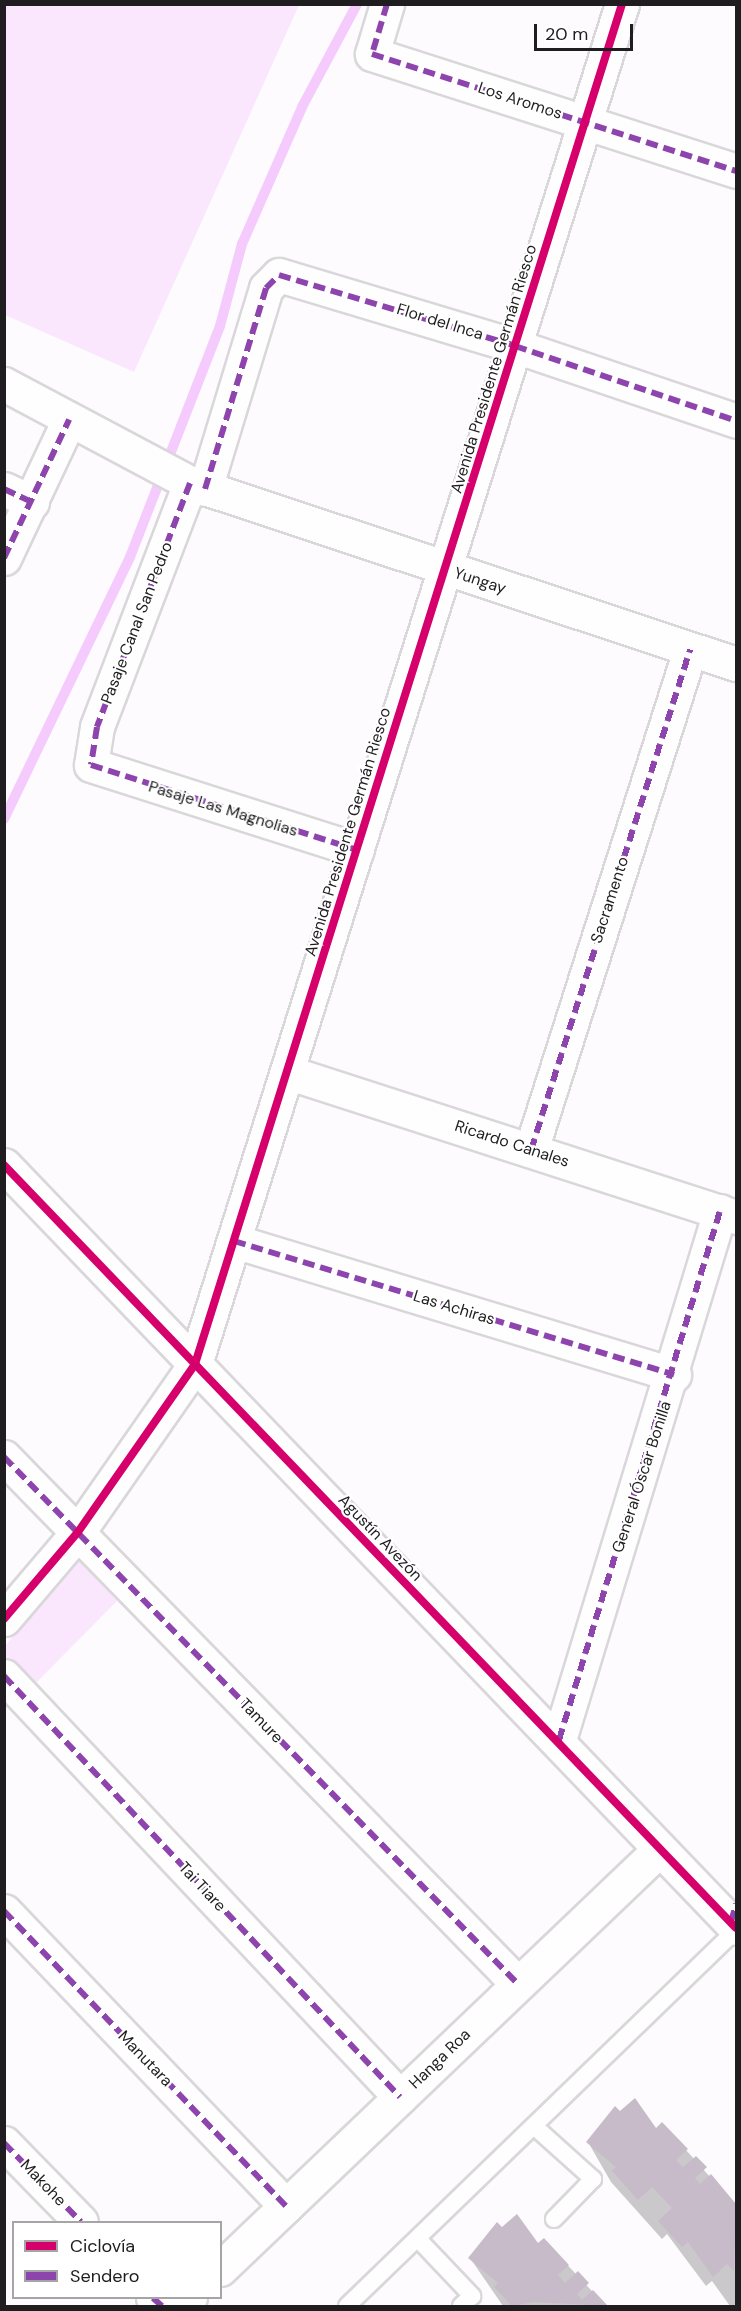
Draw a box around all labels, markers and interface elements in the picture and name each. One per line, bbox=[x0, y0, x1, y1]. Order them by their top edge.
scale bar bbox=[537, 12, 636, 50]
text: 20 m bbox=[545, 22, 588, 46]
street label: Los Aromos bbox=[475, 78, 565, 124]
street label: Avenida Presidente Germán Riesco bbox=[447, 242, 541, 496]
street label: Flor del Inca bbox=[394, 300, 486, 344]
street label: Pasaje Canal San Pedro bbox=[97, 539, 177, 707]
street label: Yungay bbox=[452, 564, 508, 598]
street label: Avenida Presidente Germán Riesco bbox=[301, 705, 395, 959]
street label: Pasaje Las Magnolias bbox=[146, 777, 300, 841]
street label: Sacramento bbox=[587, 854, 633, 946]
street label: Ricardo Canales bbox=[452, 1116, 572, 1172]
street label: Las Achiras bbox=[411, 1286, 497, 1330]
street label: General Óscar Bonilla bbox=[608, 1399, 676, 1555]
street label: Agustín Avezón bbox=[334, 1491, 426, 1585]
street label: Tamure bbox=[235, 1695, 287, 1747]
street label: Tai Tiare bbox=[174, 1858, 230, 1916]
street label: Hanga Roa bbox=[405, 2025, 475, 2093]
street label: Manutara bbox=[114, 2027, 176, 2091]
street label: Makohe bbox=[16, 2156, 70, 2210]
legend bbox=[12, 2221, 222, 2299]
text: Ciclovía bbox=[70, 2234, 135, 2258]
text: Sendero bbox=[70, 2264, 140, 2288]

